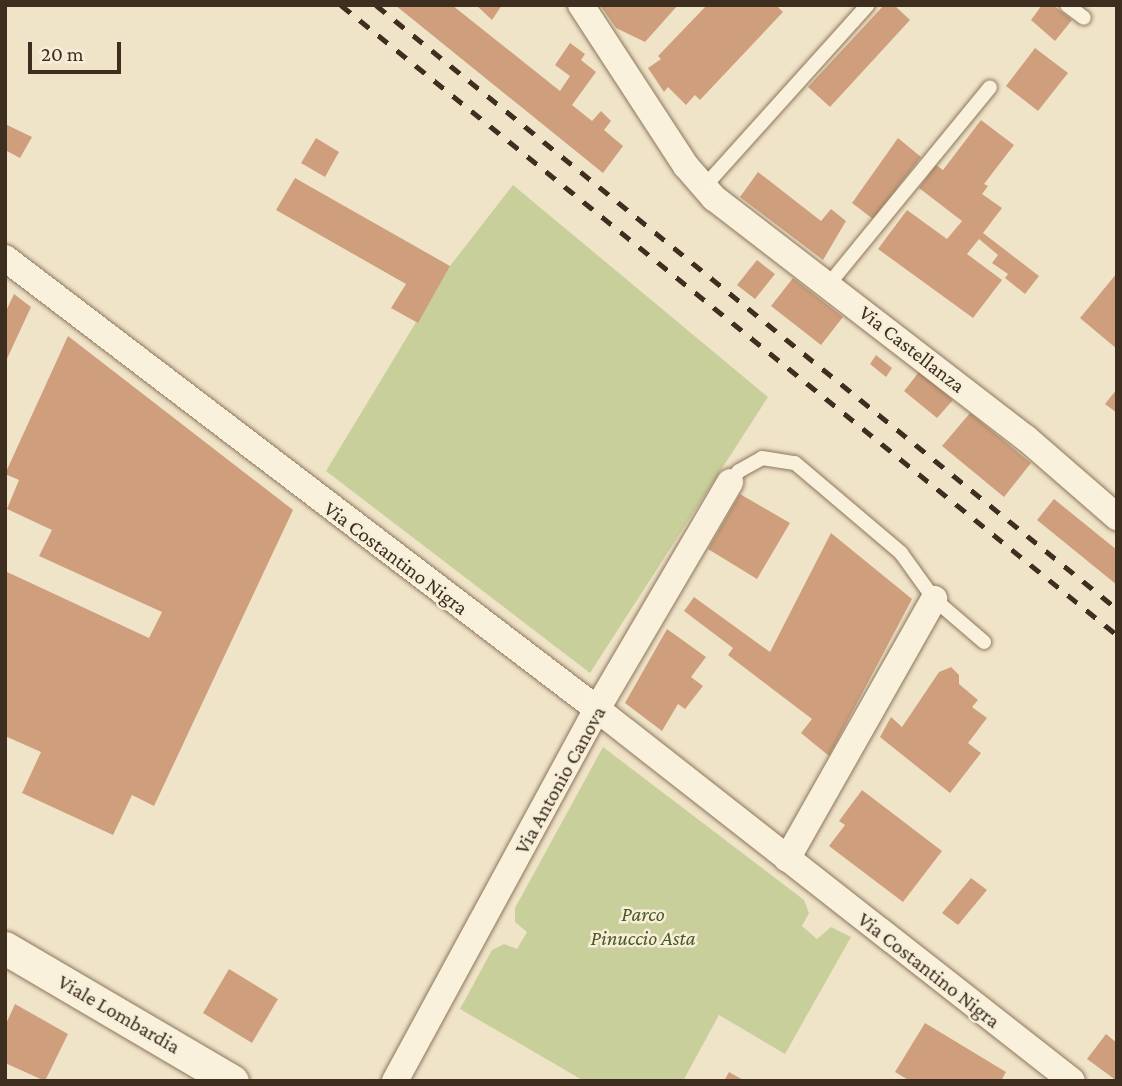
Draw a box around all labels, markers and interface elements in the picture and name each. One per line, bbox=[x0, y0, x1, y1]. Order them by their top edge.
scale bar bbox=[32, 28, 124, 72]
text: 20 m bbox=[41, 42, 84, 66]
street label: Via Castellanza bbox=[854, 300, 970, 398]
street label: Via Costantino Nigra bbox=[319, 496, 473, 620]
street label: Via Antonio Canova bbox=[509, 702, 611, 858]
park label: Parco Pinuccio Asta bbox=[590, 901, 696, 951]
street label: Via Costantino Nigra bbox=[853, 907, 1005, 1033]
street label: Viale Lombardia bbox=[53, 969, 185, 1059]

